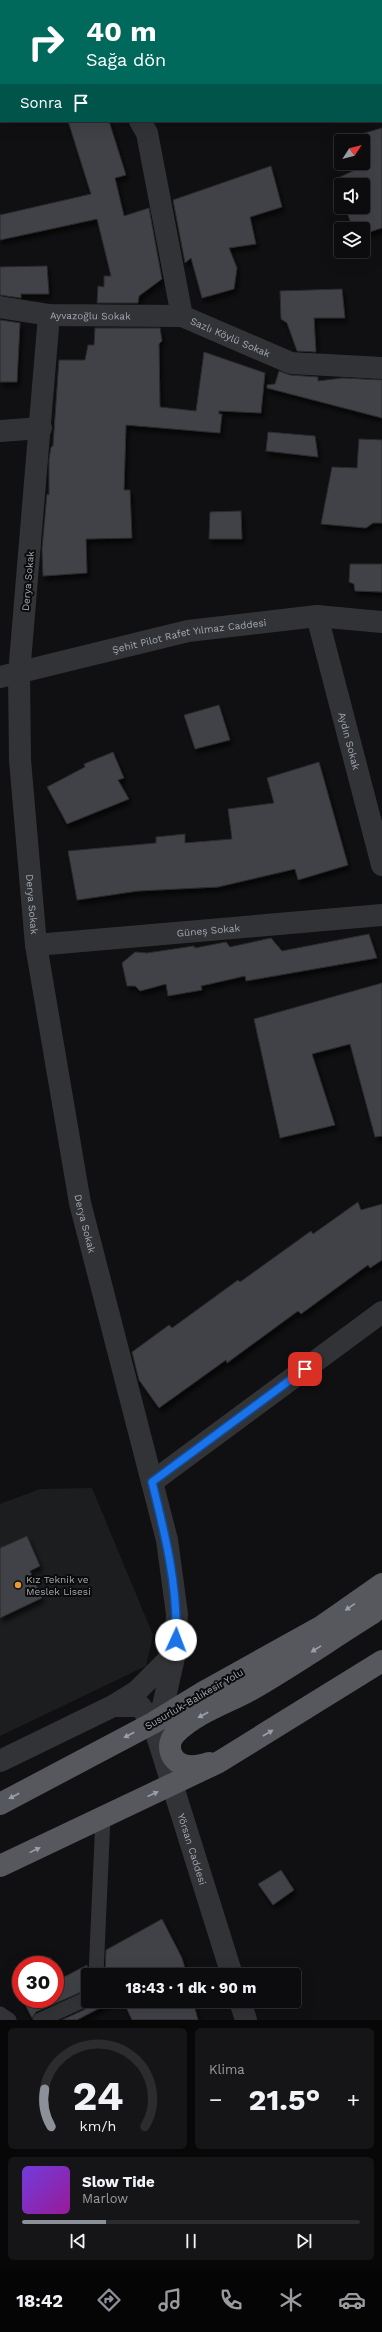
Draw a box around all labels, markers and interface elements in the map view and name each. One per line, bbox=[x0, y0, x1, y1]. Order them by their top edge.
text: 40 m bbox=[86, 15, 156, 48]
icon: right bbox=[20, 16, 72, 68]
text: Sağa dön bbox=[86, 49, 166, 70]
icon: arrive bbox=[70, 92, 92, 114]
text: Sonra bbox=[20, 94, 62, 112]
north arrow bbox=[334, 134, 370, 170]
map controls bbox=[334, 134, 370, 258]
button: sound bbox=[334, 178, 370, 214]
button: layers bbox=[334, 222, 370, 258]
street label: Ayvazoğlu Sokak bbox=[50, 310, 131, 321]
street label: Sazlı Köylü Sokak bbox=[189, 315, 272, 359]
street label: Derya Sokak bbox=[20, 550, 36, 611]
street label: Şehit Pilot Rafet Yılmaz Caddesi bbox=[111, 616, 267, 655]
street label: Aydın Sokak bbox=[337, 711, 362, 771]
street label: Derya Sokak bbox=[24, 874, 41, 935]
street label: Güneş Sokak bbox=[176, 922, 241, 938]
street label: Derya Sokak bbox=[73, 1193, 98, 1255]
pin bbox=[288, 1352, 322, 1386]
icon: arrive bbox=[294, 1358, 316, 1380]
place label: Kız Teknik ve Meslek Lisesi bbox=[26, 1574, 91, 1597]
marker: Kız Teknik ve Meslek Lisesi bbox=[13, 1580, 23, 1590]
one-way arrow bbox=[345, 1603, 355, 1611]
position arrow bbox=[155, 1619, 197, 1661]
one-way arrow bbox=[310, 1645, 321, 1653]
street label: Susurluk-Balıkesir Yolu bbox=[143, 1666, 245, 1732]
one-way arrow bbox=[198, 1711, 209, 1718]
one-way arrow bbox=[262, 1730, 274, 1737]
one-way arrow bbox=[123, 1732, 135, 1739]
one-way arrow bbox=[147, 1791, 158, 1797]
one-way arrow bbox=[8, 1793, 20, 1800]
street label: Yörsan Caddesi bbox=[176, 1812, 209, 1886]
one-way arrow bbox=[29, 1847, 41, 1853]
speed limit sign: 30 bbox=[12, 1956, 64, 2008]
text: 18:43 · 1 dk · 90 m bbox=[126, 1979, 256, 1997]
text: Klima bbox=[209, 2062, 245, 2077]
text: 24 bbox=[72, 2070, 123, 2119]
text: 21.5° bbox=[249, 2082, 320, 2117]
text: − bbox=[209, 2087, 222, 2112]
text: + bbox=[347, 2087, 360, 2112]
text: km/h bbox=[79, 2117, 116, 2133]
text: Slow Tide bbox=[82, 2173, 155, 2191]
text: Marlow bbox=[82, 2191, 128, 2206]
icon: previous bbox=[67, 2230, 89, 2252]
icon: pause bbox=[180, 2230, 202, 2252]
icon: next bbox=[293, 2230, 315, 2252]
icon: directions bbox=[95, 2286, 123, 2314]
icon: music bbox=[156, 2286, 184, 2314]
icon: phone bbox=[217, 2286, 245, 2314]
icon: climate bbox=[277, 2286, 305, 2314]
icon: car bbox=[338, 2286, 366, 2314]
text: 18:42 bbox=[16, 2290, 63, 2311]

